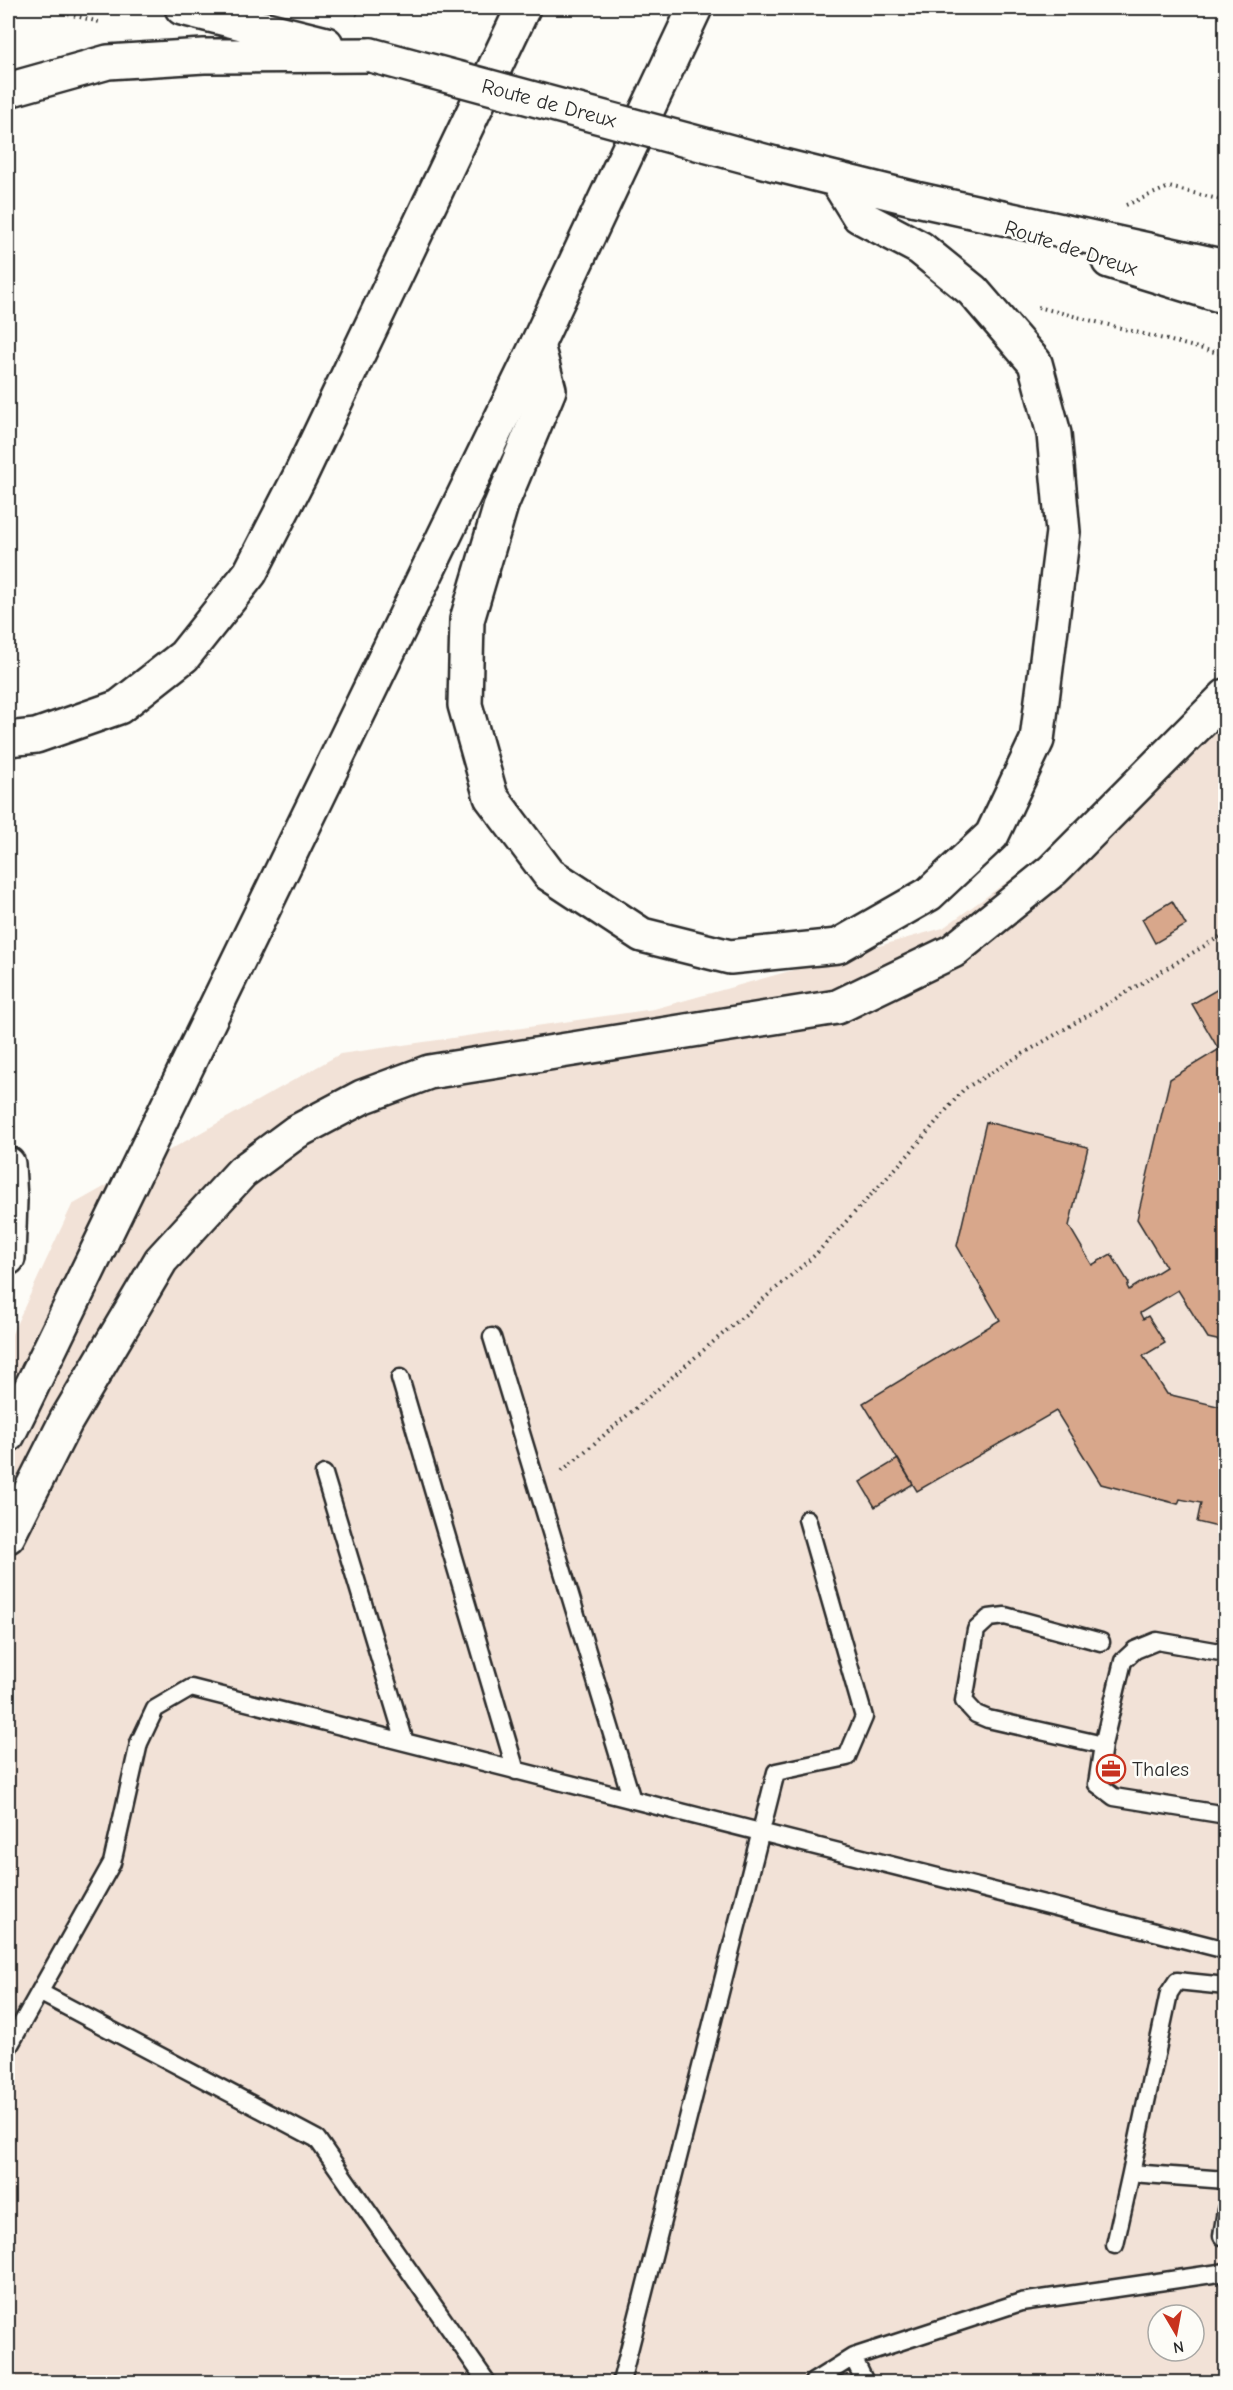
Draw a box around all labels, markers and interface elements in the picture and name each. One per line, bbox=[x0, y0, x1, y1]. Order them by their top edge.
street label: Route de Dreux bbox=[479, 74, 619, 132]
street label: Route de Dreux bbox=[1002, 215, 1140, 281]
office icon: Thales bbox=[1095, 1753, 1127, 1785]
place label: Thales bbox=[1132, 1757, 1189, 1781]
north arrow bbox=[1146, 2303, 1206, 2363]
text: N bbox=[1172, 2337, 1185, 2357]

